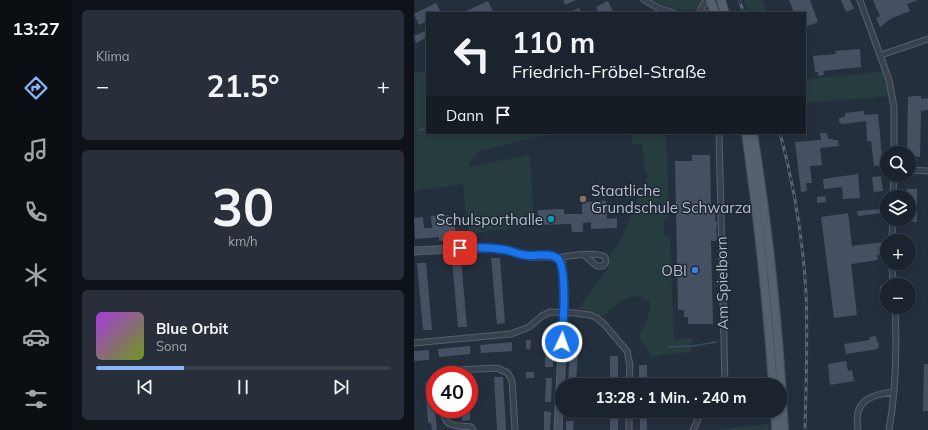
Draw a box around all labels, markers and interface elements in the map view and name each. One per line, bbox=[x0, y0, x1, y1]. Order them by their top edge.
text: 13:27 bbox=[12, 17, 60, 40]
text: 110 m bbox=[512, 25, 595, 60]
icon: left bbox=[446, 28, 498, 80]
text: Klima bbox=[96, 48, 130, 64]
text: Friedrich-Fröbel-Straße bbox=[512, 60, 706, 83]
text: 21.5° bbox=[207, 67, 279, 105]
text: − bbox=[96, 72, 109, 100]
text: + bbox=[377, 72, 390, 100]
icon: directions bbox=[22, 74, 50, 102]
icon: arrive bbox=[492, 104, 514, 126]
text: Dann bbox=[446, 106, 484, 125]
icon: music bbox=[22, 136, 50, 164]
map controls bbox=[880, 146, 916, 314]
button: search bbox=[880, 146, 916, 182]
text: 30 bbox=[212, 174, 274, 239]
place label: Staatliche Grundschule Schwarza bbox=[591, 181, 751, 217]
button: layers bbox=[880, 190, 916, 226]
marker: Staatliche Grundschule Schwarza bbox=[578, 194, 588, 204]
icon: phone bbox=[22, 198, 50, 226]
place label: Schulsporthalle bbox=[436, 210, 543, 229]
marker: Schulsporthalle bbox=[546, 214, 556, 224]
pin bbox=[443, 231, 477, 265]
text: km/h bbox=[228, 233, 258, 249]
button: + bbox=[880, 234, 916, 270]
street label: Am Spielborn bbox=[712, 236, 732, 330]
icon: arrive bbox=[449, 237, 471, 259]
icon: climate bbox=[22, 261, 50, 289]
place label: OBI bbox=[661, 261, 687, 280]
marker: OBI bbox=[690, 265, 700, 275]
button: − bbox=[880, 278, 916, 314]
text: Blue Orbit bbox=[156, 319, 228, 338]
position arrow bbox=[541, 321, 583, 363]
icon: car bbox=[22, 323, 50, 351]
text: Sona bbox=[156, 338, 187, 354]
speed limit sign: 40 bbox=[426, 366, 478, 418]
icon: previous bbox=[134, 376, 156, 398]
icon: pause bbox=[232, 376, 254, 398]
icon: next bbox=[330, 376, 352, 398]
icon: filters bbox=[22, 385, 50, 413]
text: 13:28 · 1 Min. · 240 m bbox=[595, 388, 747, 407]

